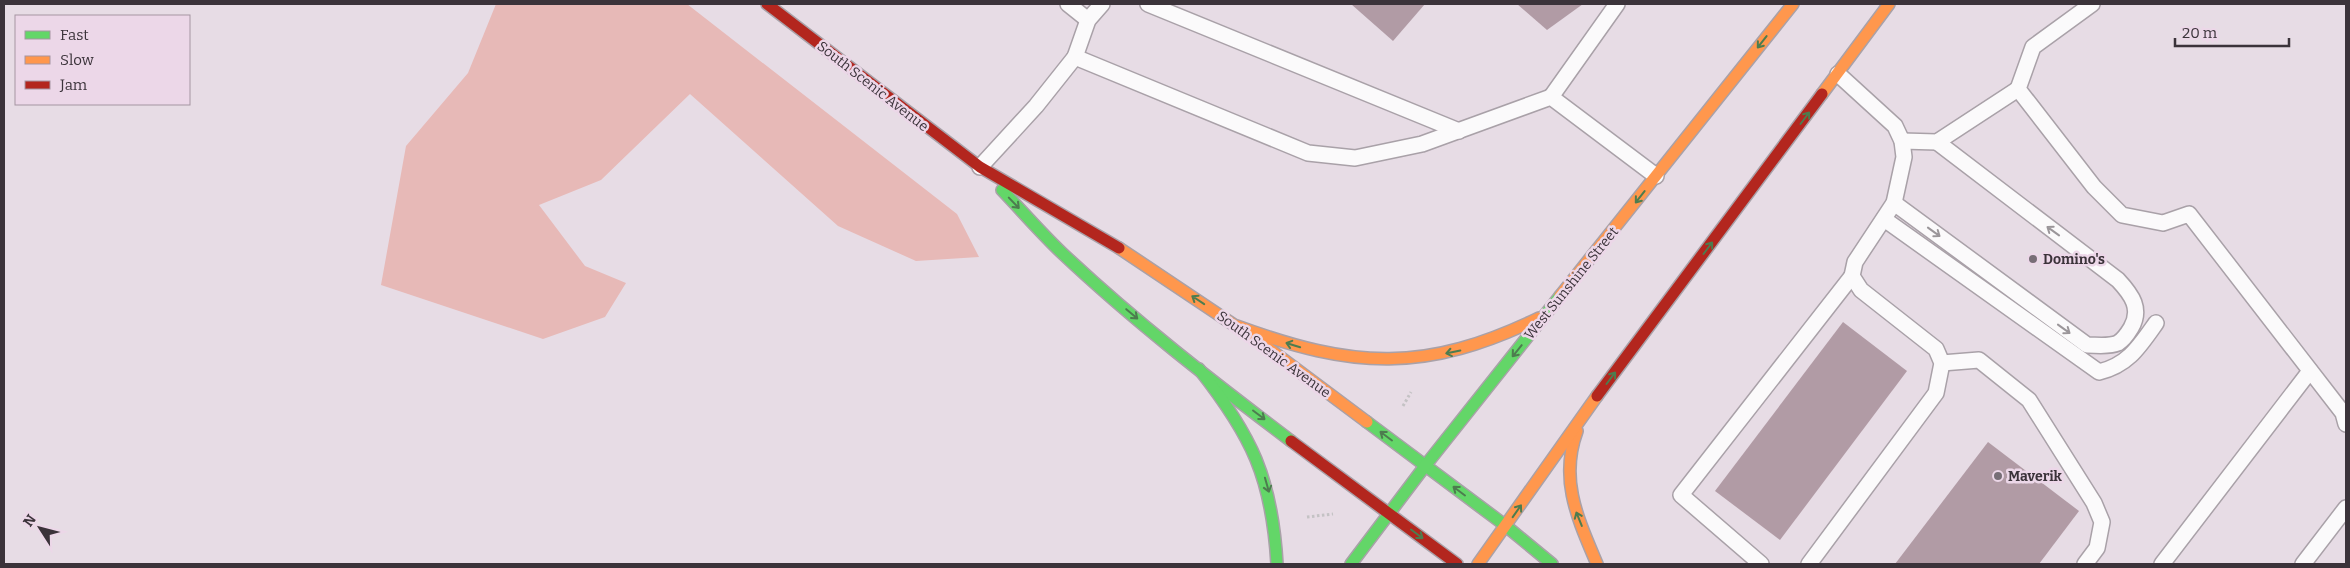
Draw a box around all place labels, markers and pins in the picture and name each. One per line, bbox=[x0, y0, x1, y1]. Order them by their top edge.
place label: Domino's bbox=[2043, 251, 2105, 268]
marker: Domino's bbox=[2027, 253, 2039, 265]
place label: Maverik bbox=[2008, 468, 2063, 485]
marker: Maverik bbox=[1992, 470, 2004, 482]

